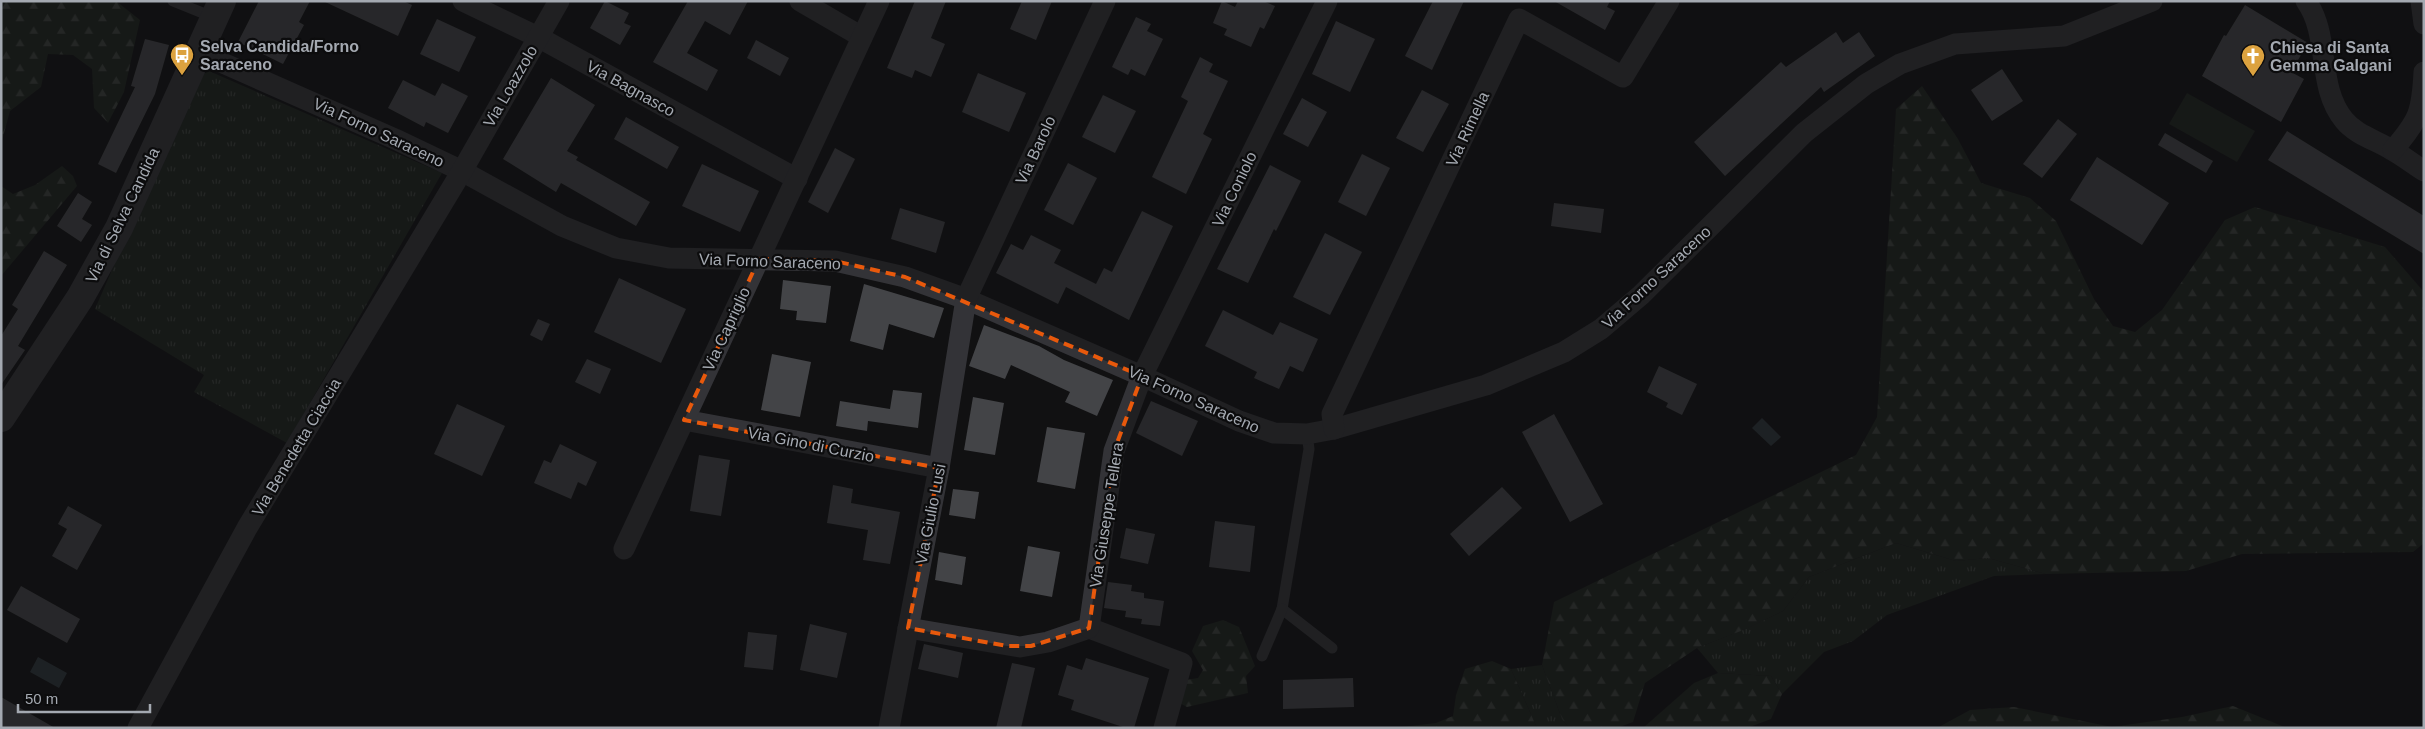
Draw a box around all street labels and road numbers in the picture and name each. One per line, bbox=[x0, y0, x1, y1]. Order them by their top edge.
street label: Via Loazzolo bbox=[480, 42, 541, 130]
street label: Via Bagnasco bbox=[584, 57, 678, 120]
street label: Via Rimella bbox=[1443, 89, 1492, 169]
street label: Via Forno Saraceno bbox=[311, 95, 447, 170]
street label: Via Barolo bbox=[1012, 113, 1059, 187]
street label: Via di Selva Candida bbox=[82, 145, 163, 286]
street label: Via Coniolo bbox=[1209, 149, 1260, 230]
street label: Via Forno Saraceno bbox=[1599, 223, 1714, 332]
street label: Via Forno Saraceno bbox=[699, 251, 841, 272]
street label: Via Capriglio bbox=[700, 285, 753, 374]
street label: Via Forno Saraceno bbox=[1125, 363, 1262, 436]
street label: Via Benedetta Ciaccia bbox=[249, 375, 344, 519]
street label: Via Gino di Curzio bbox=[746, 424, 876, 465]
street label: Via Giuseppe Tellera bbox=[1087, 441, 1126, 589]
street label: Via Giulio Lusi bbox=[912, 462, 949, 566]

